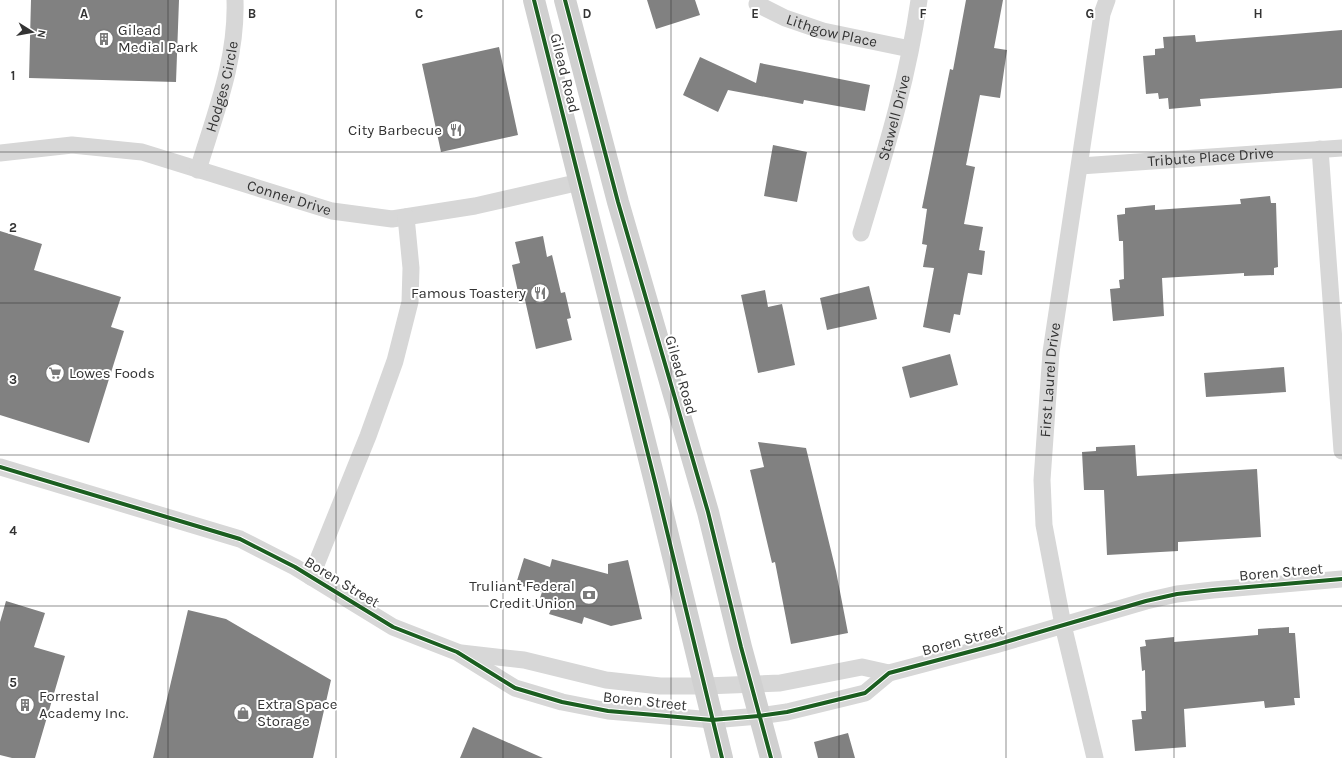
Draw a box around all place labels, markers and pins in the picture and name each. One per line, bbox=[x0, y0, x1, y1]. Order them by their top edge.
place label: Gilead Medial Park bbox=[118, 21, 198, 56]
building icon: Gilead Medial Park bbox=[93, 28, 115, 50]
restaurant icon: City Barbecue bbox=[445, 119, 467, 141]
place label: City Barbecue bbox=[348, 121, 442, 139]
restaurant icon: Famous Toastery bbox=[529, 282, 551, 304]
place label: Famous Toastery bbox=[411, 284, 526, 302]
supermarket icon: Lowes Foods bbox=[44, 362, 66, 384]
place label: Lowes Foods bbox=[69, 364, 155, 382]
place label: Truliant Federal Credit Union bbox=[469, 577, 575, 612]
bank icon: Truliant Federal Credit Union bbox=[578, 584, 600, 606]
place label: Forrestal Academy Inc. bbox=[39, 687, 129, 722]
building icon: Forrestal Academy Inc. bbox=[14, 694, 36, 716]
place label: Extra Space Storage bbox=[257, 695, 338, 730]
shop icon: Extra Space Storage bbox=[232, 702, 254, 724]

